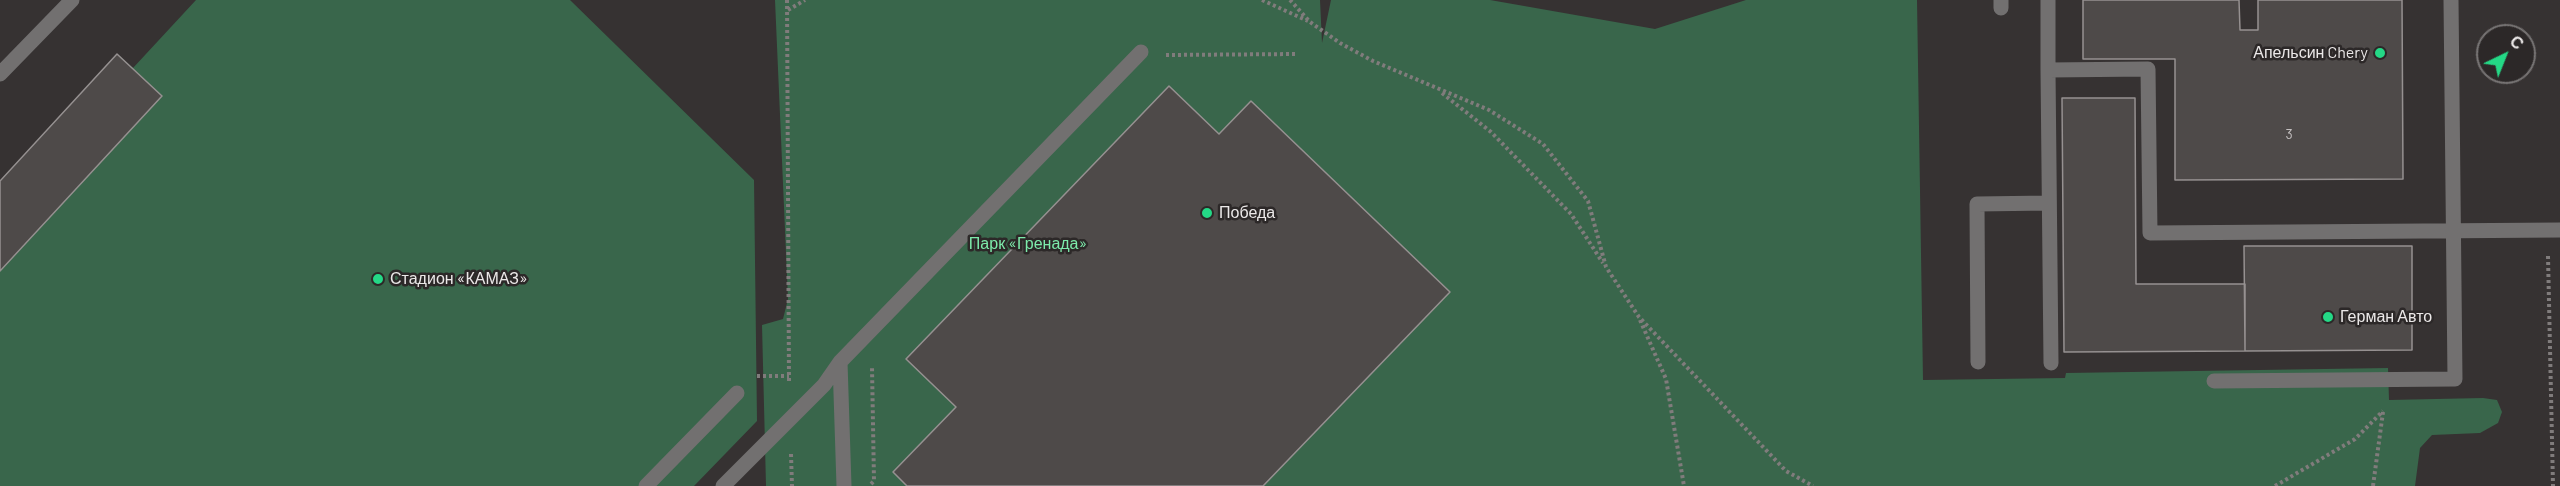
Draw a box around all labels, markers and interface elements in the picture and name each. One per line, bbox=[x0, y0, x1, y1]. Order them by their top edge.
north arrow bbox=[2476, 24, 2536, 84]
text: С bbox=[2507, 31, 2528, 53]
place label: Апельсин Chery bbox=[2253, 43, 2368, 63]
marker: Апельсин Chery bbox=[2373, 46, 2387, 60]
house number: 3 bbox=[2285, 126, 2293, 142]
place label: Победа bbox=[1219, 203, 1275, 223]
marker: Победа bbox=[1200, 206, 1214, 220]
park label: Парк «Гренада» bbox=[969, 234, 1087, 254]
place label: Стадион «КАМАЗ» bbox=[390, 269, 528, 289]
marker: Стадион «КАМАЗ» bbox=[371, 272, 385, 286]
place label: Герман Авто bbox=[2340, 307, 2432, 327]
marker: Герман Авто bbox=[2321, 310, 2335, 324]

